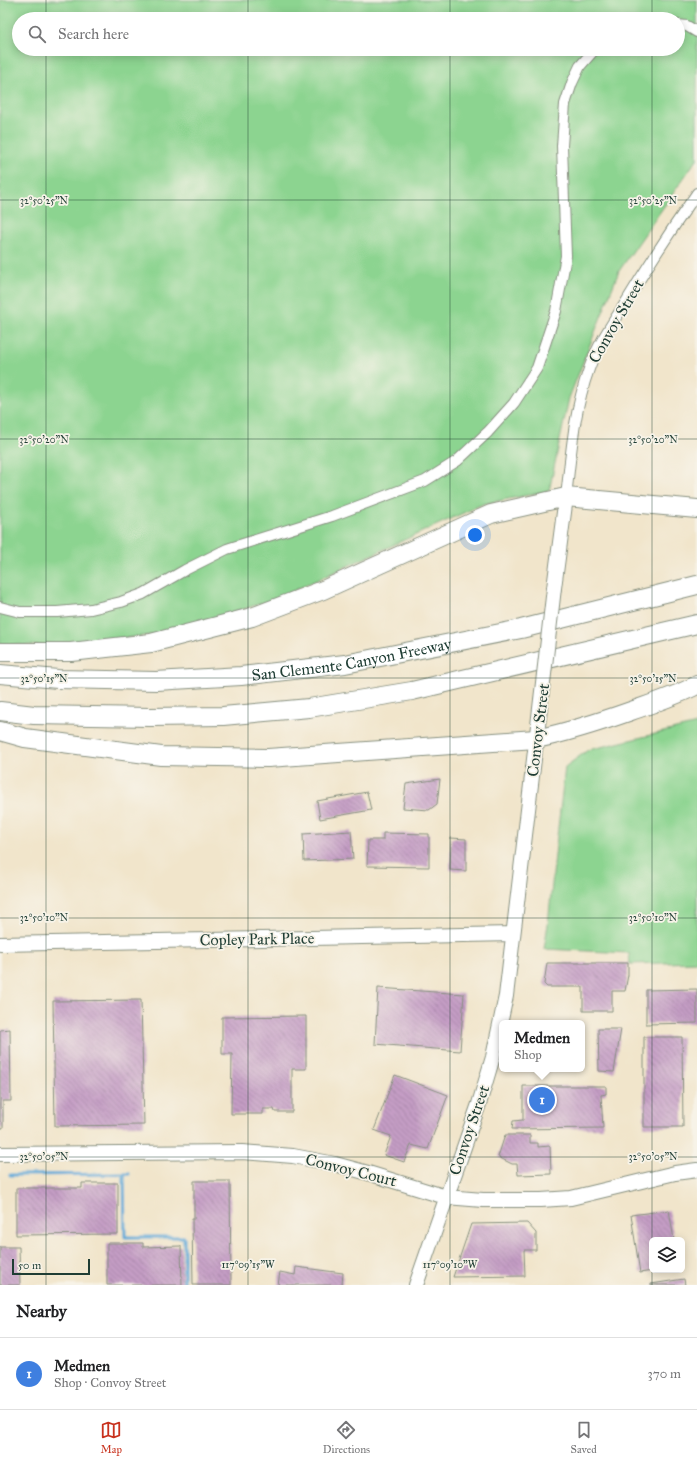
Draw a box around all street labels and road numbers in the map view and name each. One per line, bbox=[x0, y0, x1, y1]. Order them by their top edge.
street label: Convoy Street bbox=[584, 275, 648, 366]
street label: San Clemente Canyon Freeway bbox=[250, 634, 453, 684]
street label: Convoy Street bbox=[523, 682, 553, 778]
street label: Copley Park Place bbox=[199, 928, 315, 950]
street label: Convoy Street bbox=[445, 1082, 493, 1177]
street label: Convoy Court bbox=[303, 1149, 399, 1191]

